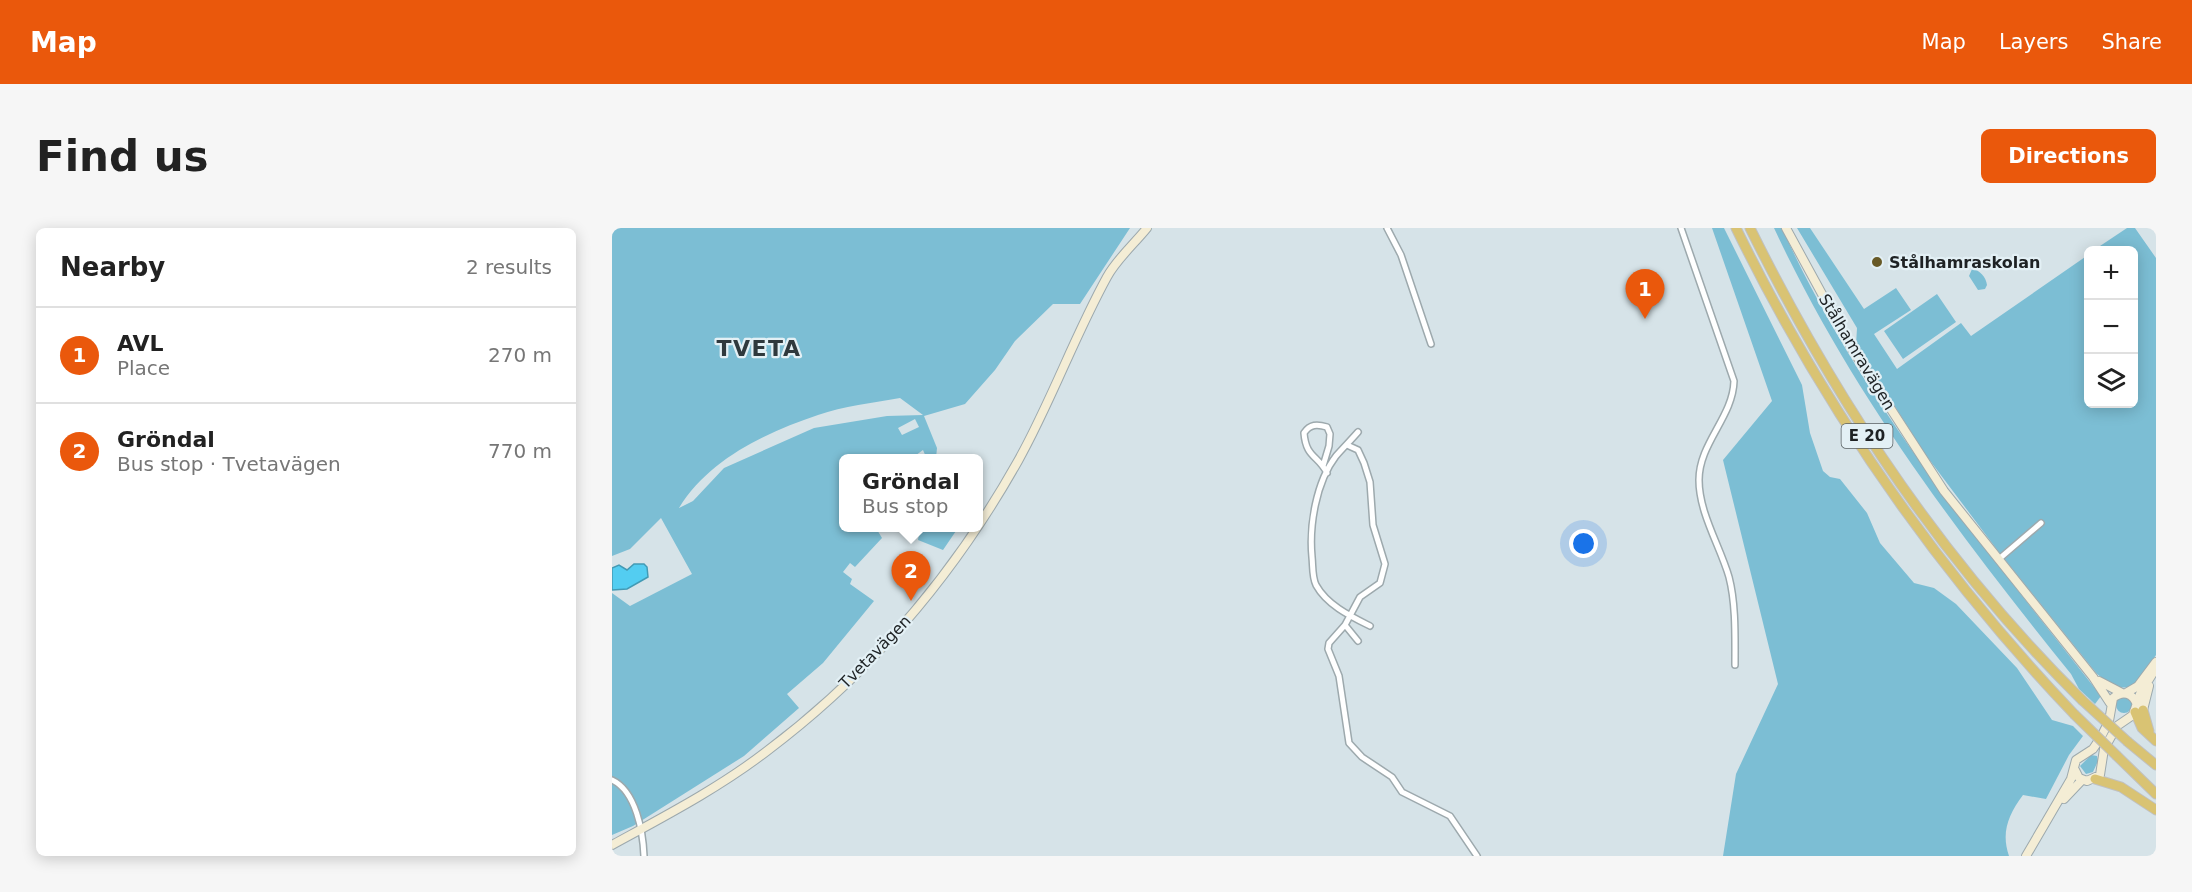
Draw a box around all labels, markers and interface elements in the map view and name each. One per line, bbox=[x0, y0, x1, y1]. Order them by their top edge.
text: Map bbox=[30, 26, 97, 59]
text: Map bbox=[1922, 30, 1966, 54]
text: Layers bbox=[1999, 30, 2068, 54]
text: Share bbox=[2101, 30, 2162, 54]
button: Directions bbox=[1981, 129, 2156, 183]
text: Find us bbox=[36, 132, 209, 181]
map controls bbox=[2084, 246, 2138, 408]
button: + bbox=[2084, 246, 2138, 300]
text: Nearby bbox=[60, 252, 165, 282]
place label: Stålhamraskolan bbox=[1889, 253, 2040, 272]
text: 2 results bbox=[466, 255, 552, 279]
marker: Stålhamraskolan bbox=[1870, 255, 1884, 269]
pin: 1 bbox=[1626, 270, 1664, 319]
street label: Stålhamravägen bbox=[1815, 291, 1899, 413]
button: − bbox=[2084, 300, 2138, 354]
text: AVL bbox=[117, 331, 164, 356]
district label: TVETA bbox=[717, 336, 801, 361]
text: 1 bbox=[73, 343, 86, 367]
text: 270 m bbox=[488, 343, 552, 367]
button: layers bbox=[2084, 354, 2138, 408]
text: Place bbox=[117, 356, 170, 380]
road number: E 20 bbox=[1842, 424, 1892, 448]
text: Gröndal bbox=[117, 427, 215, 452]
text: 2 bbox=[73, 439, 86, 463]
text: 770 m bbox=[488, 439, 552, 463]
text: Bus stop · Tvetavägen bbox=[117, 452, 341, 476]
popup bbox=[839, 454, 983, 532]
text: Gröndal bbox=[862, 469, 960, 494]
text: Bus stop bbox=[862, 494, 948, 518]
your location bbox=[1569, 529, 1598, 558]
pin: 2 bbox=[892, 552, 930, 601]
street label: Tvetavägen bbox=[835, 611, 915, 693]

